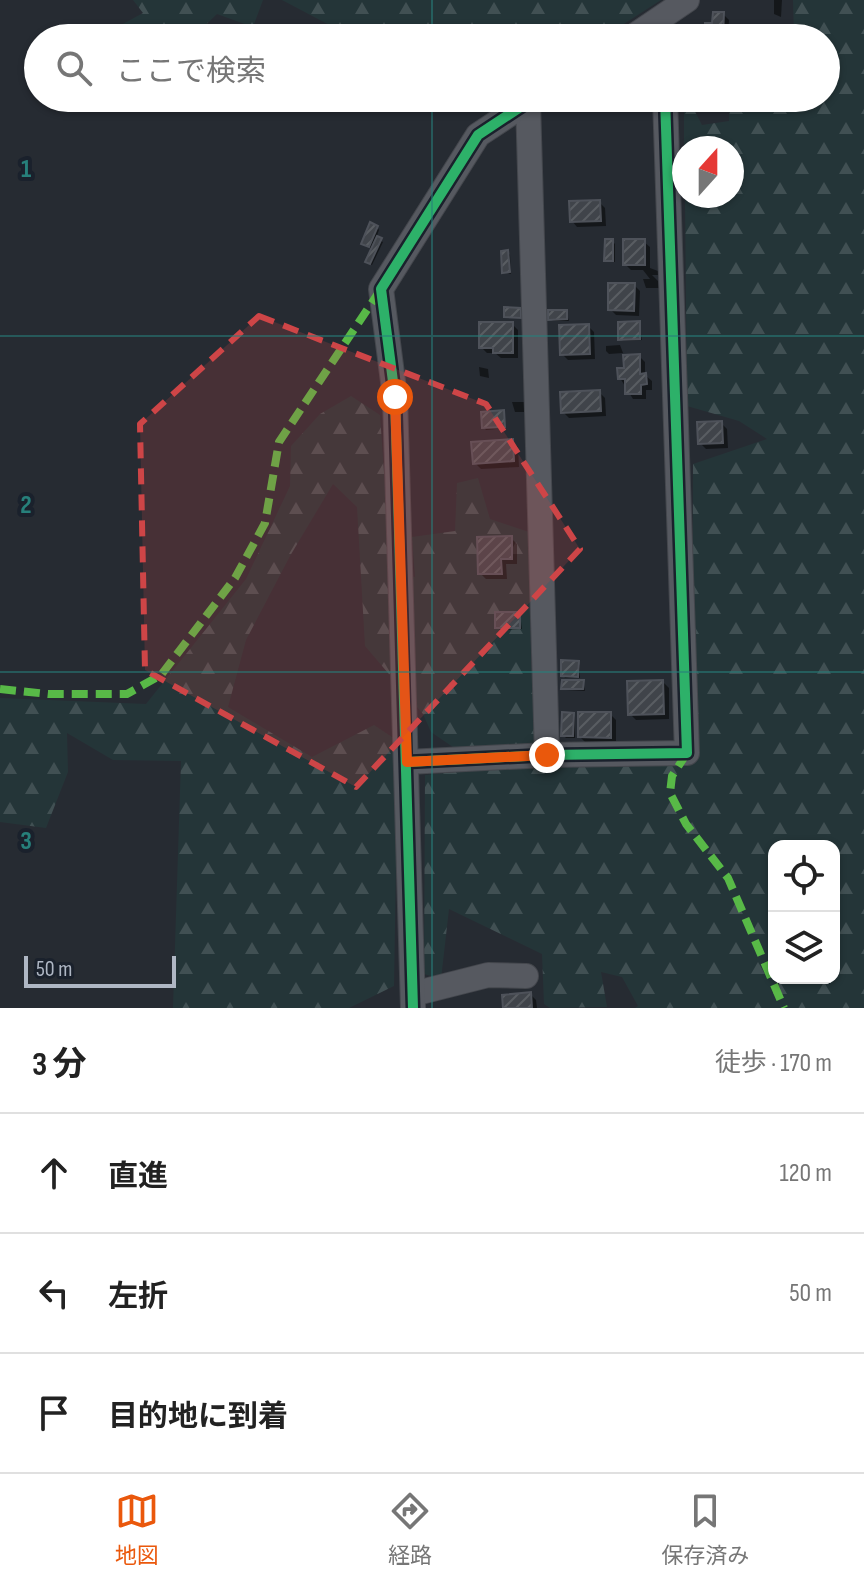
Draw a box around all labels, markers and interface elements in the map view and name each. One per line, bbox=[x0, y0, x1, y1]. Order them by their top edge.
search box bbox=[24, 24, 840, 112]
icon: search bbox=[52, 46, 96, 90]
text: ここで検索 bbox=[116, 54, 266, 90]
north arrow bbox=[672, 136, 744, 208]
text: 1 bbox=[21, 154, 31, 185]
route start bbox=[377, 379, 413, 415]
text: 2 bbox=[20, 490, 32, 521]
route end bbox=[529, 737, 565, 773]
text: 3 bbox=[20, 826, 32, 857]
map controls bbox=[768, 840, 840, 984]
button: locate bbox=[768, 840, 840, 912]
button: layers bbox=[768, 912, 840, 984]
scale bar bbox=[24, 952, 176, 988]
text: 50 m bbox=[36, 956, 72, 983]
text: 3 分 bbox=[32, 1044, 87, 1085]
text: 徒歩 · 170 m bbox=[715, 1048, 832, 1079]
icon: ahead bbox=[32, 1151, 76, 1195]
text: 120 m bbox=[779, 1158, 832, 1189]
text: 直進 bbox=[108, 1159, 168, 1195]
icon: left bbox=[32, 1271, 76, 1315]
text: 50 m bbox=[789, 1278, 832, 1309]
text: 左折 bbox=[108, 1279, 168, 1315]
icon: arrive bbox=[32, 1391, 76, 1435]
text: 目的地に到着 bbox=[108, 1399, 288, 1435]
tab: 地図 bbox=[115, 1489, 159, 1570]
tab: 経路 bbox=[388, 1489, 432, 1570]
tab: 保存済み bbox=[661, 1489, 749, 1570]

